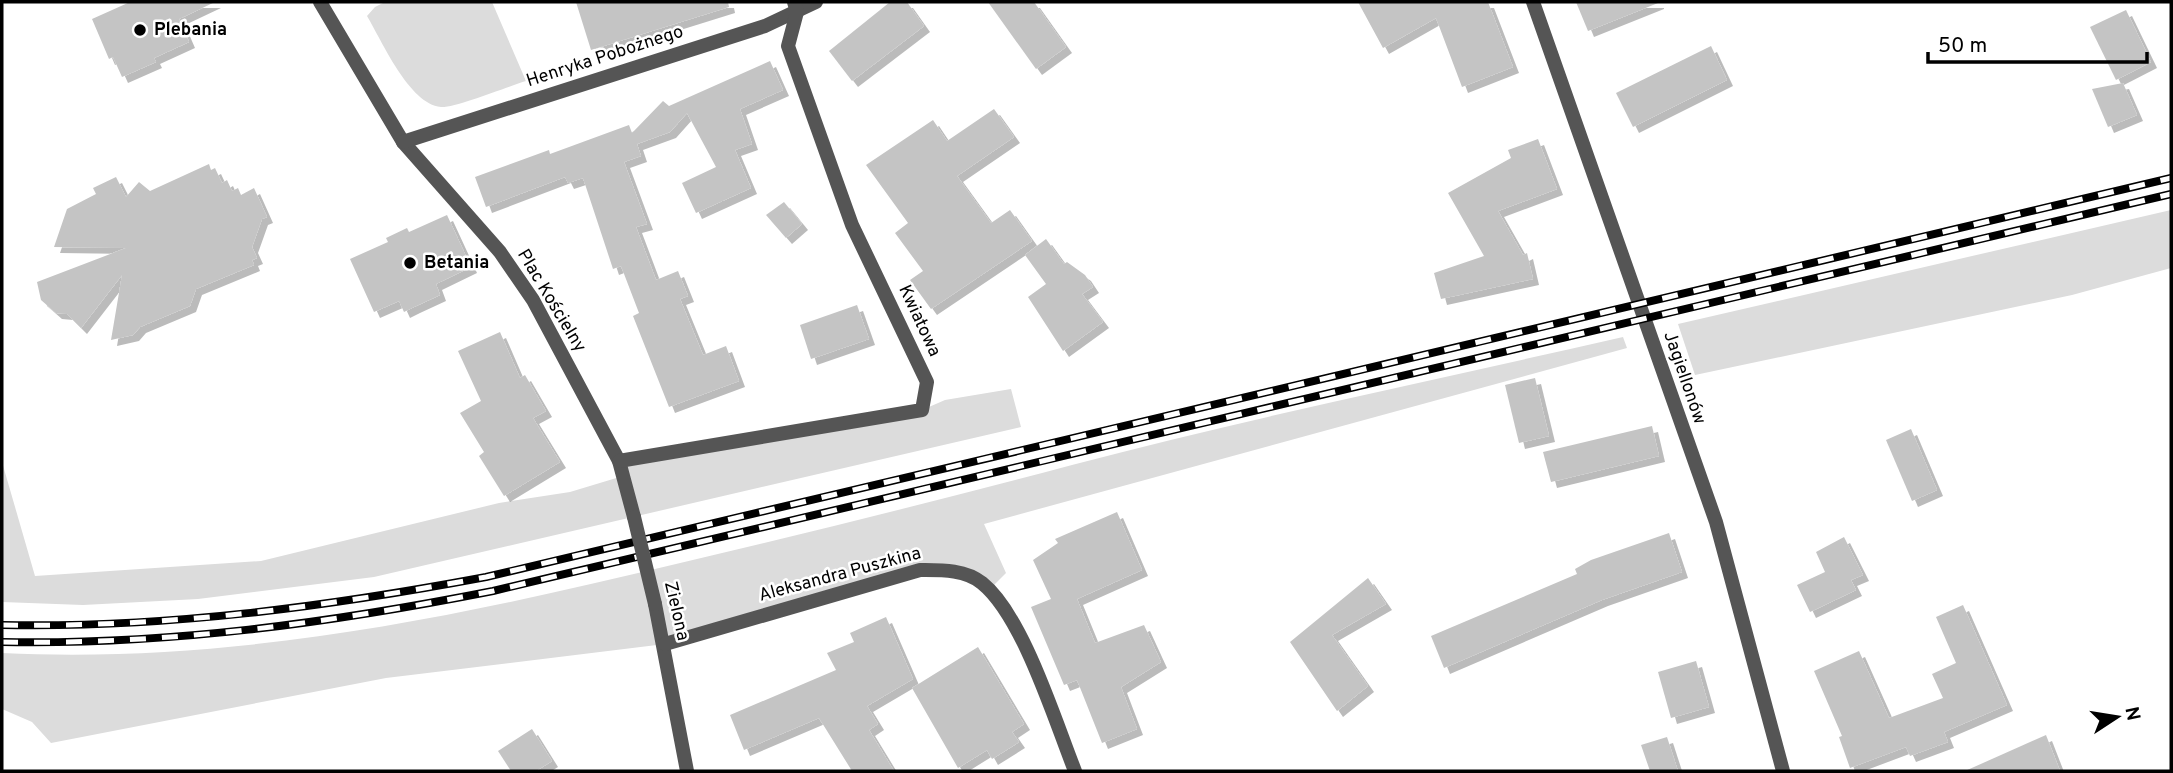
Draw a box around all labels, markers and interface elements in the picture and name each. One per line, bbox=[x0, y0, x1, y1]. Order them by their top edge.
place label: Plebania bbox=[154, 19, 227, 42]
street label: Henryka Pobożnego bbox=[524, 21, 686, 93]
scale bar bbox=[1928, 21, 2147, 65]
marker: Plebania bbox=[132, 22, 148, 38]
text: 50 m bbox=[1938, 33, 1987, 60]
street label: Plac Kościelny bbox=[511, 245, 591, 357]
place label: Betania bbox=[424, 252, 489, 275]
marker: Betania bbox=[402, 255, 418, 271]
street label: Kwiatowa bbox=[892, 281, 946, 361]
street label: Jagiellonów bbox=[1657, 329, 1711, 428]
street label: Aleksandra Puszkina bbox=[756, 542, 924, 608]
street label: Zielona bbox=[658, 579, 694, 643]
north arrow bbox=[2082, 682, 2152, 752]
text: N bbox=[2119, 705, 2145, 723]

